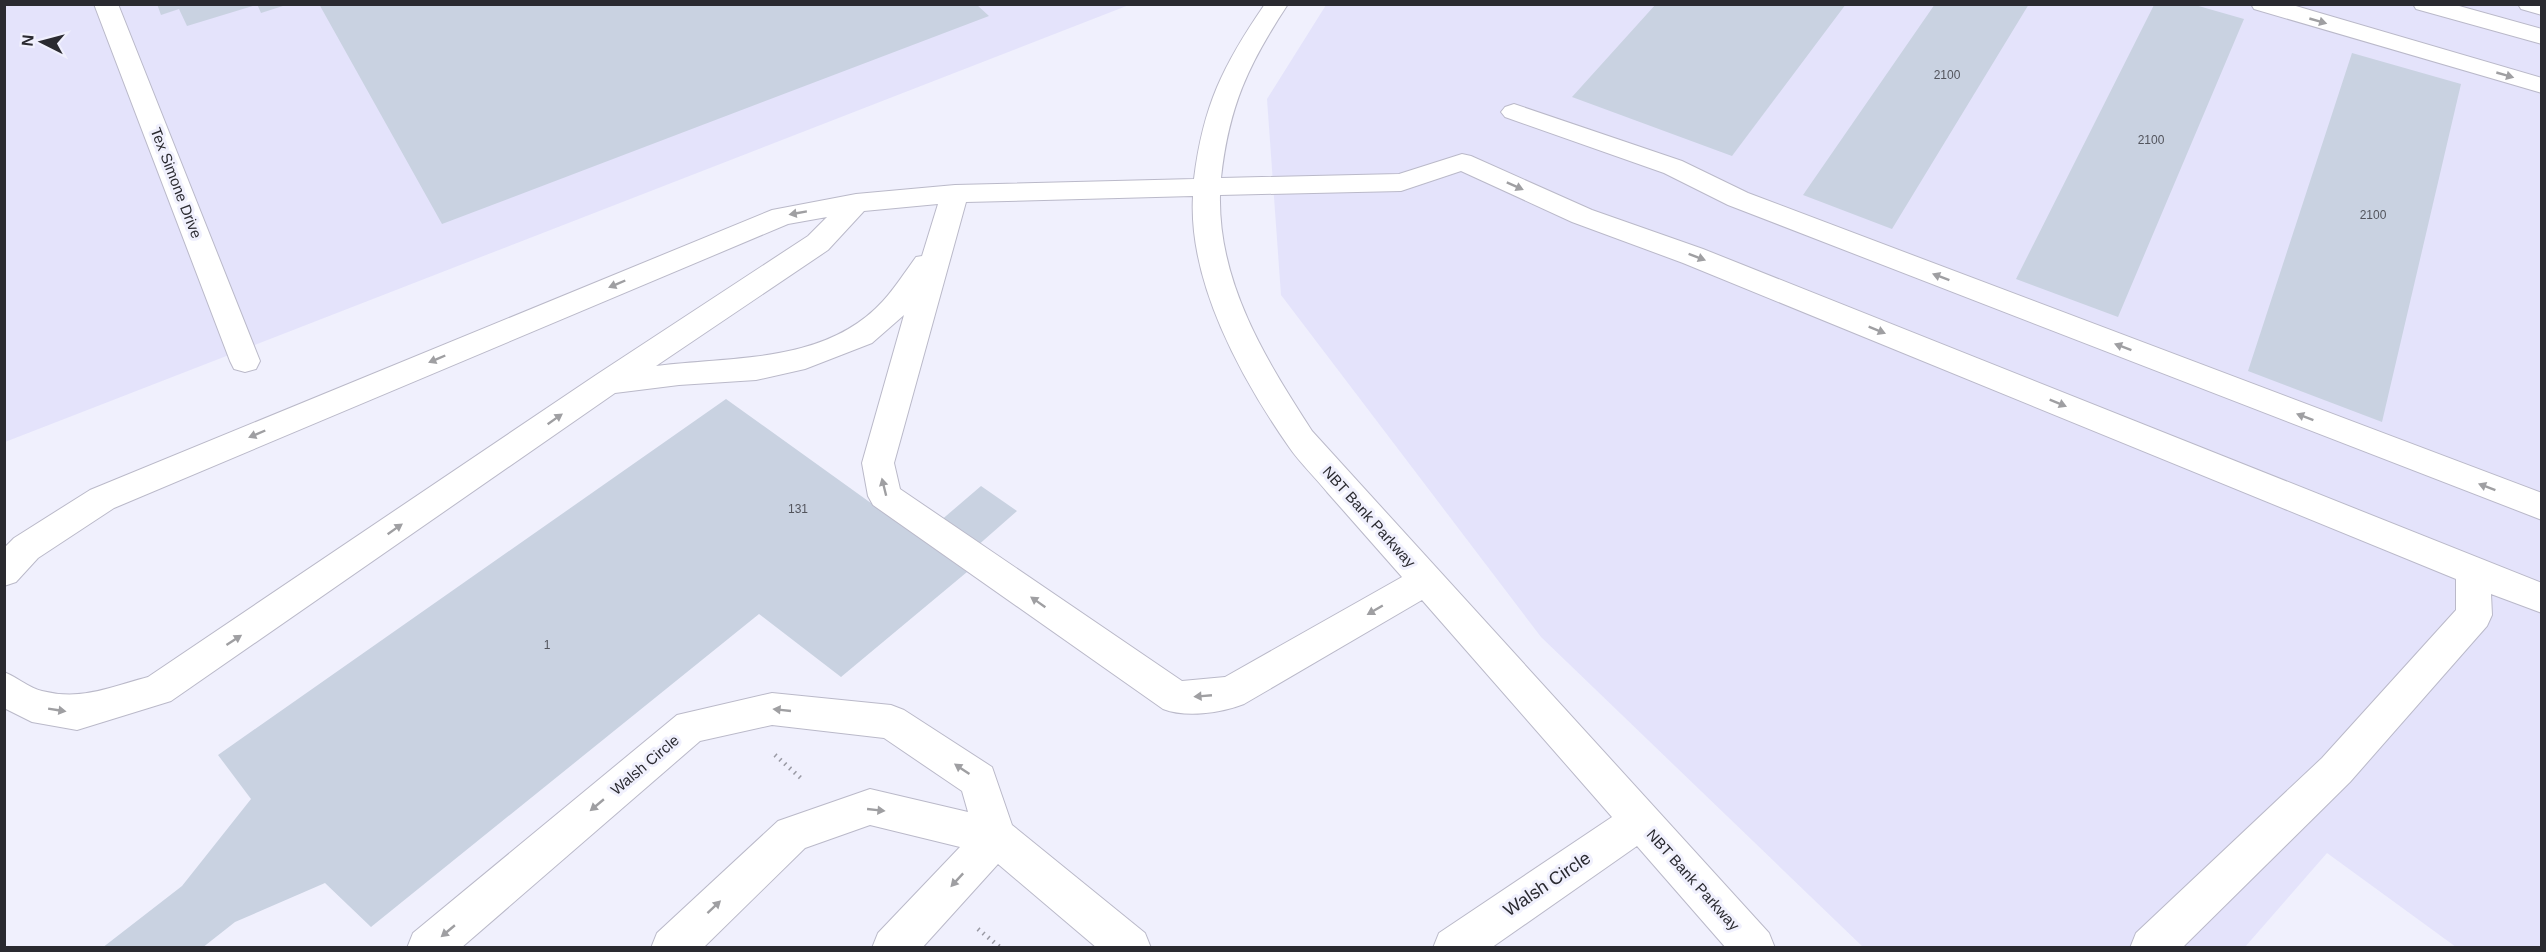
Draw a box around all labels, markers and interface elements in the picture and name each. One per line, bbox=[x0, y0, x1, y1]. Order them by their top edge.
north arrow bbox=[12, 12, 72, 72]
one-way arrow bbox=[2309, 17, 2327, 26]
text: N bbox=[19, 34, 37, 47]
house number: 2100 bbox=[1934, 68, 1961, 82]
one-way arrow bbox=[2496, 71, 2514, 80]
street label: Tex Simone Drive bbox=[147, 125, 205, 241]
house number: 2100 bbox=[2138, 133, 2165, 147]
one-way arrow bbox=[1507, 181, 1524, 190]
house number: 2100 bbox=[2360, 208, 2387, 222]
one-way arrow bbox=[789, 209, 808, 218]
one-way arrow bbox=[1688, 252, 1706, 262]
one-way arrow bbox=[1932, 271, 1950, 281]
one-way arrow bbox=[609, 280, 626, 289]
one-way arrow bbox=[1869, 325, 1887, 335]
one-way arrow bbox=[2113, 342, 2131, 352]
one-way arrow bbox=[428, 354, 446, 364]
one-way arrow bbox=[2049, 399, 2067, 408]
one-way arrow bbox=[2296, 412, 2314, 421]
one-way arrow bbox=[547, 414, 563, 425]
one-way arrow bbox=[248, 429, 266, 439]
street label: NBT Bank Parkway bbox=[1320, 463, 1419, 571]
one-way arrow bbox=[878, 478, 888, 496]
one-way arrow bbox=[2478, 481, 2496, 491]
house number: 131 bbox=[788, 502, 808, 516]
one-way arrow bbox=[386, 523, 402, 535]
one-way arrow bbox=[1030, 596, 1046, 608]
one-way arrow bbox=[1366, 605, 1383, 615]
one-way arrow bbox=[226, 635, 242, 646]
house number: 1 bbox=[544, 638, 551, 652]
one-way arrow bbox=[1193, 691, 1212, 701]
one-way arrow bbox=[773, 705, 792, 715]
one-way arrow bbox=[48, 706, 67, 715]
street label: Walsh Circle bbox=[607, 731, 682, 798]
one-way arrow bbox=[954, 764, 970, 775]
one-way arrow bbox=[589, 799, 605, 812]
one-way arrow bbox=[867, 805, 886, 815]
street label: NBT Bank Parkway bbox=[1644, 826, 1743, 934]
street label: Walsh Circle bbox=[1500, 848, 1594, 920]
one-way arrow bbox=[950, 873, 964, 887]
one-way arrow bbox=[707, 901, 721, 915]
one-way arrow bbox=[441, 924, 456, 937]

